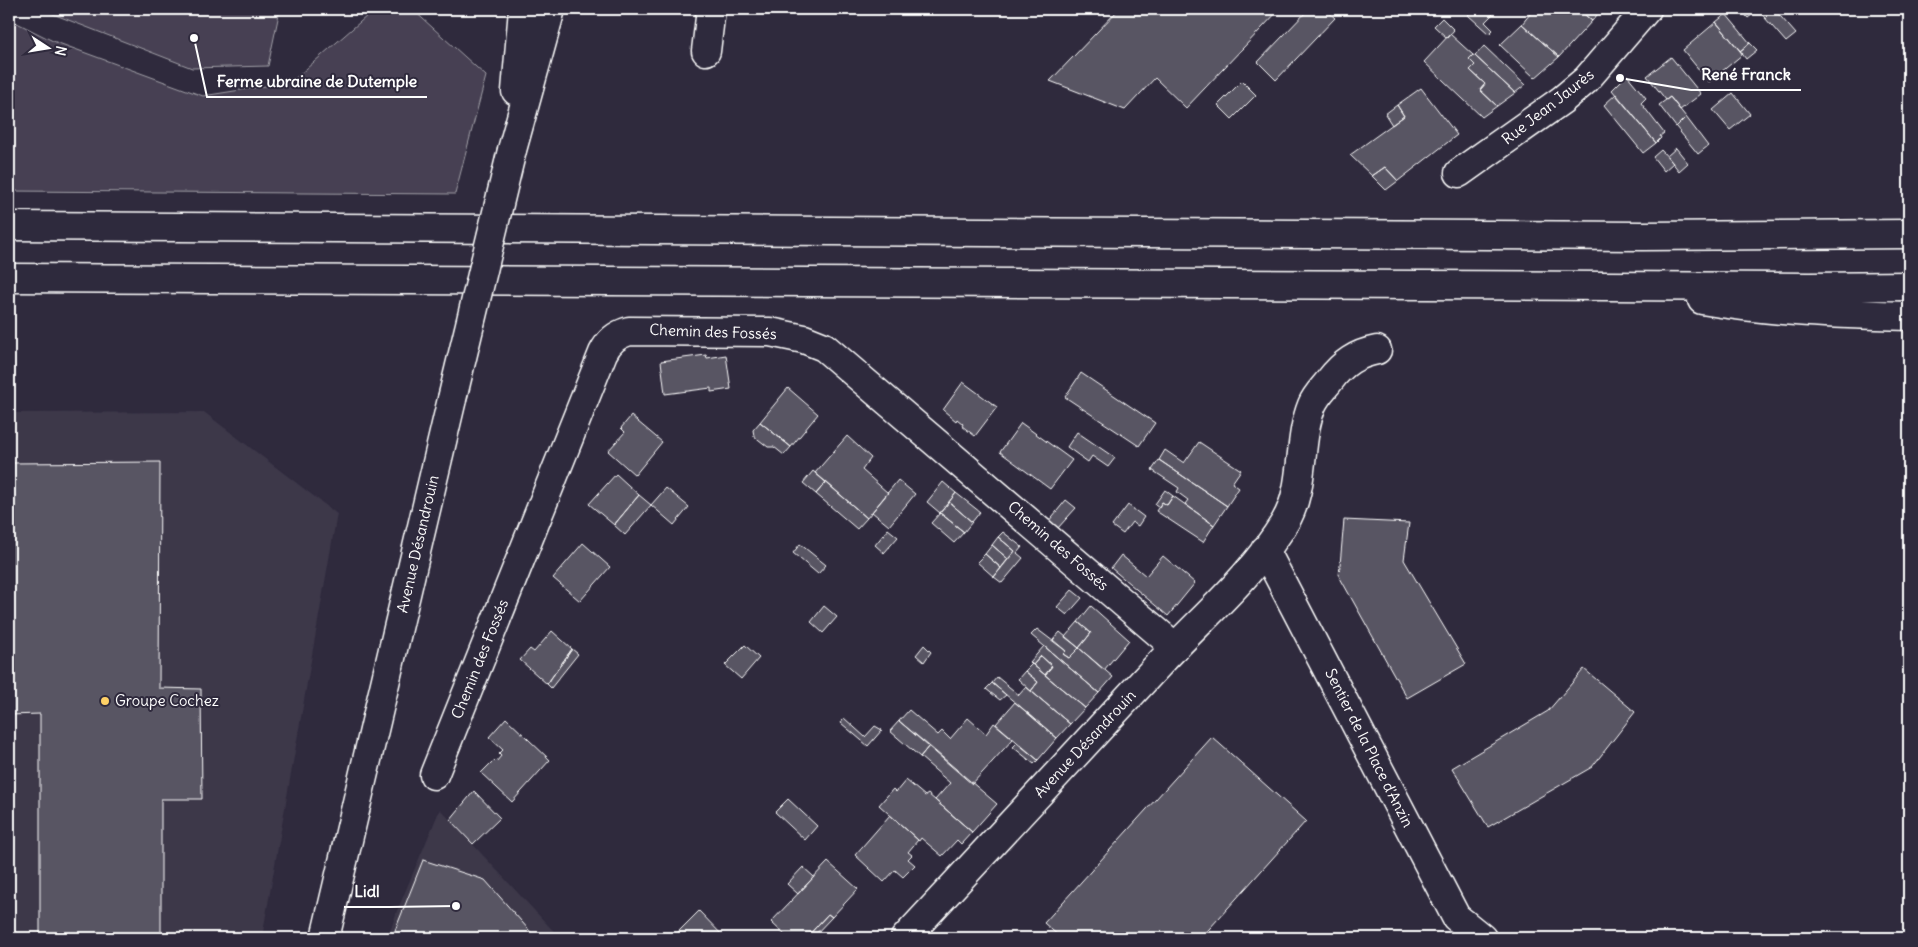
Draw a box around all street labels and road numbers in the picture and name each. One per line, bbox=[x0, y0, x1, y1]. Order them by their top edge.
street label: Rue Jean Jaurès bbox=[1498, 65, 1598, 148]
street label: Chemin des Fossés bbox=[649, 320, 777, 343]
street label: Avenue Désandrouin bbox=[392, 473, 443, 615]
street label: Chemin des Fossés bbox=[1004, 497, 1113, 595]
street label: Chemin des Fossés bbox=[447, 596, 512, 721]
street label: Sentier de la Place d'Anzin bbox=[1321, 665, 1418, 831]
street label: Avenue Désandrouin bbox=[1030, 686, 1140, 802]

